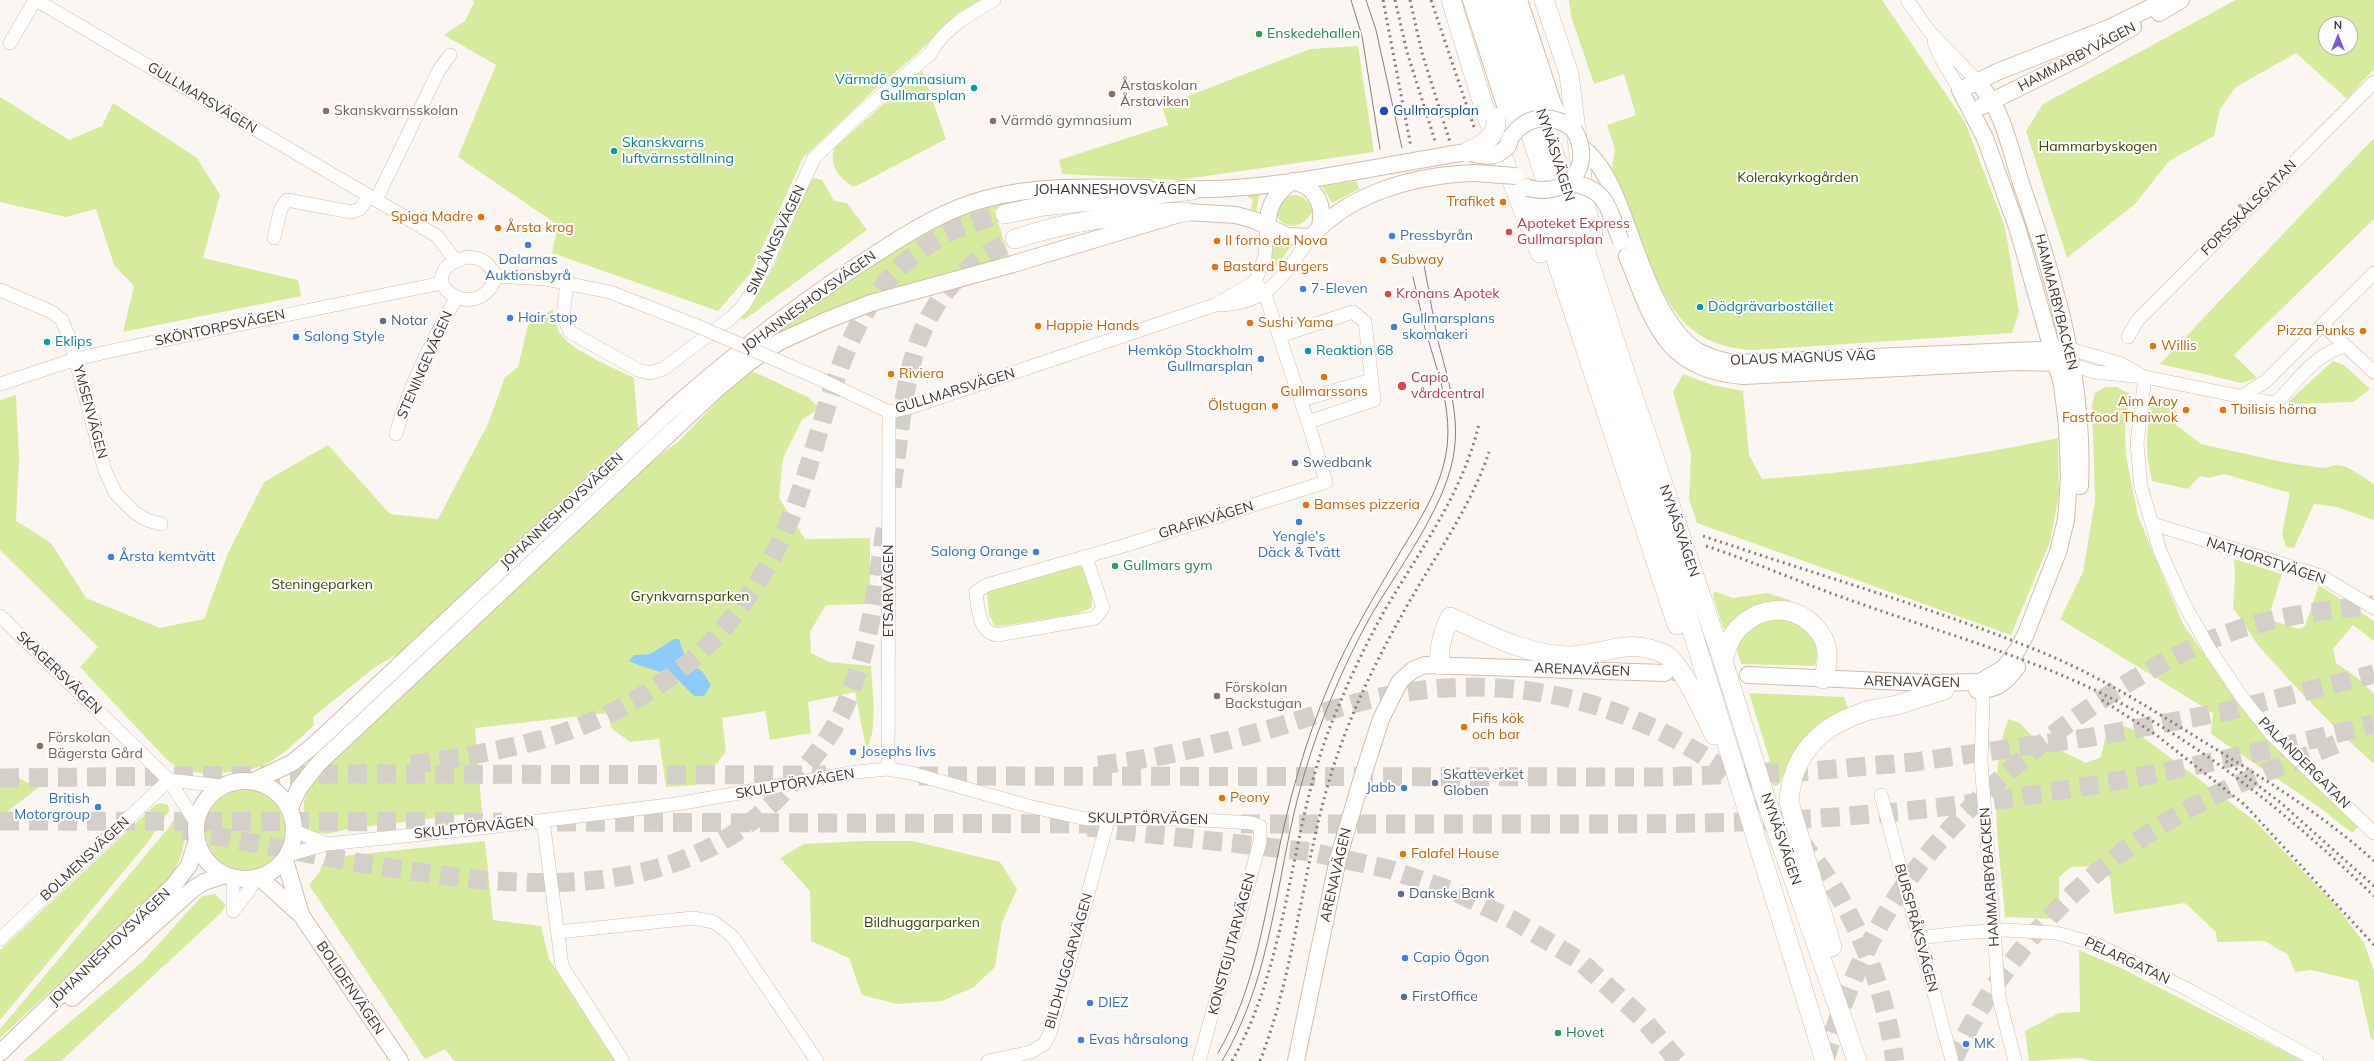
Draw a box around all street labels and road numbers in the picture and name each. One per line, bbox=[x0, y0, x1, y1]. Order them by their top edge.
street label: HAMMARBYVÄGEN bbox=[2015, 19, 2139, 95]
street label: GULLMARSVÄGEN bbox=[144, 59, 260, 137]
street label: NYNÄSVÄGEN bbox=[1532, 107, 1578, 203]
street label: FORSSKÅLSGATAN bbox=[2198, 157, 2300, 259]
street label: SIMLÅNGSVÄGEN bbox=[743, 182, 809, 298]
street label: JOHANNESHOVSVÄGEN bbox=[1034, 182, 1196, 198]
street label: HAMMARBYBACKEN bbox=[2031, 232, 2081, 372]
street label: JOHANNESHOVSVÄGEN bbox=[739, 248, 879, 356]
street label: SKÖNTORPSVÄGEN bbox=[153, 306, 287, 350]
street label: STENINGEVÄGEN bbox=[394, 309, 456, 421]
street label: OLAUS MAGNUS VÄG bbox=[1730, 347, 1876, 369]
street label: YMSENVÄGEN bbox=[69, 363, 111, 461]
street label: GULLMARSVÄGEN bbox=[893, 365, 1017, 417]
street label: JOHANNESHOVSVÄGEN bbox=[497, 450, 627, 572]
street label: NYNÄSVÄGEN bbox=[1655, 483, 1703, 579]
street label: GRAFIKVÄGEN bbox=[1157, 498, 1255, 542]
street label: NATHORSTVÄGEN bbox=[2204, 534, 2328, 588]
street label: ETSARVÄGEN bbox=[881, 545, 897, 637]
street label: SKAGERSVÄGEN bbox=[13, 628, 105, 718]
street label: ARENAVÄGEN bbox=[1534, 660, 1630, 680]
street label: ARENAVÄGEN bbox=[1864, 673, 1960, 691]
street label: PALANDERGATAN bbox=[2255, 714, 2353, 812]
street label: SKULPTÖRVÄGEN bbox=[734, 765, 856, 803]
street label: NYNÄSVÄGEN bbox=[1757, 791, 1805, 887]
street label: HAMMARBYBACKEN bbox=[1977, 807, 2003, 947]
street label: SKULPTÖRVÄGEN bbox=[1088, 810, 1208, 828]
street label: SKULPTÖRVÄGEN bbox=[413, 813, 535, 843]
street label: BOLMENSVÄGEN bbox=[37, 814, 133, 904]
street label: ARENAVÄGEN bbox=[1317, 826, 1355, 924]
street label: BURSPRÅKSVÄGEN bbox=[1891, 862, 1941, 994]
street label: KONSTGJUTARVÄGEN bbox=[1205, 871, 1259, 1017]
street label: JOHANNESHOVSVÄGEN bbox=[46, 885, 174, 1009]
street label: BILDHUGGARVÄGEN bbox=[1042, 891, 1096, 1031]
street label: PELARGATAN bbox=[2082, 934, 2172, 988]
street label: BOLIDENVÄGEN bbox=[313, 938, 387, 1038]

